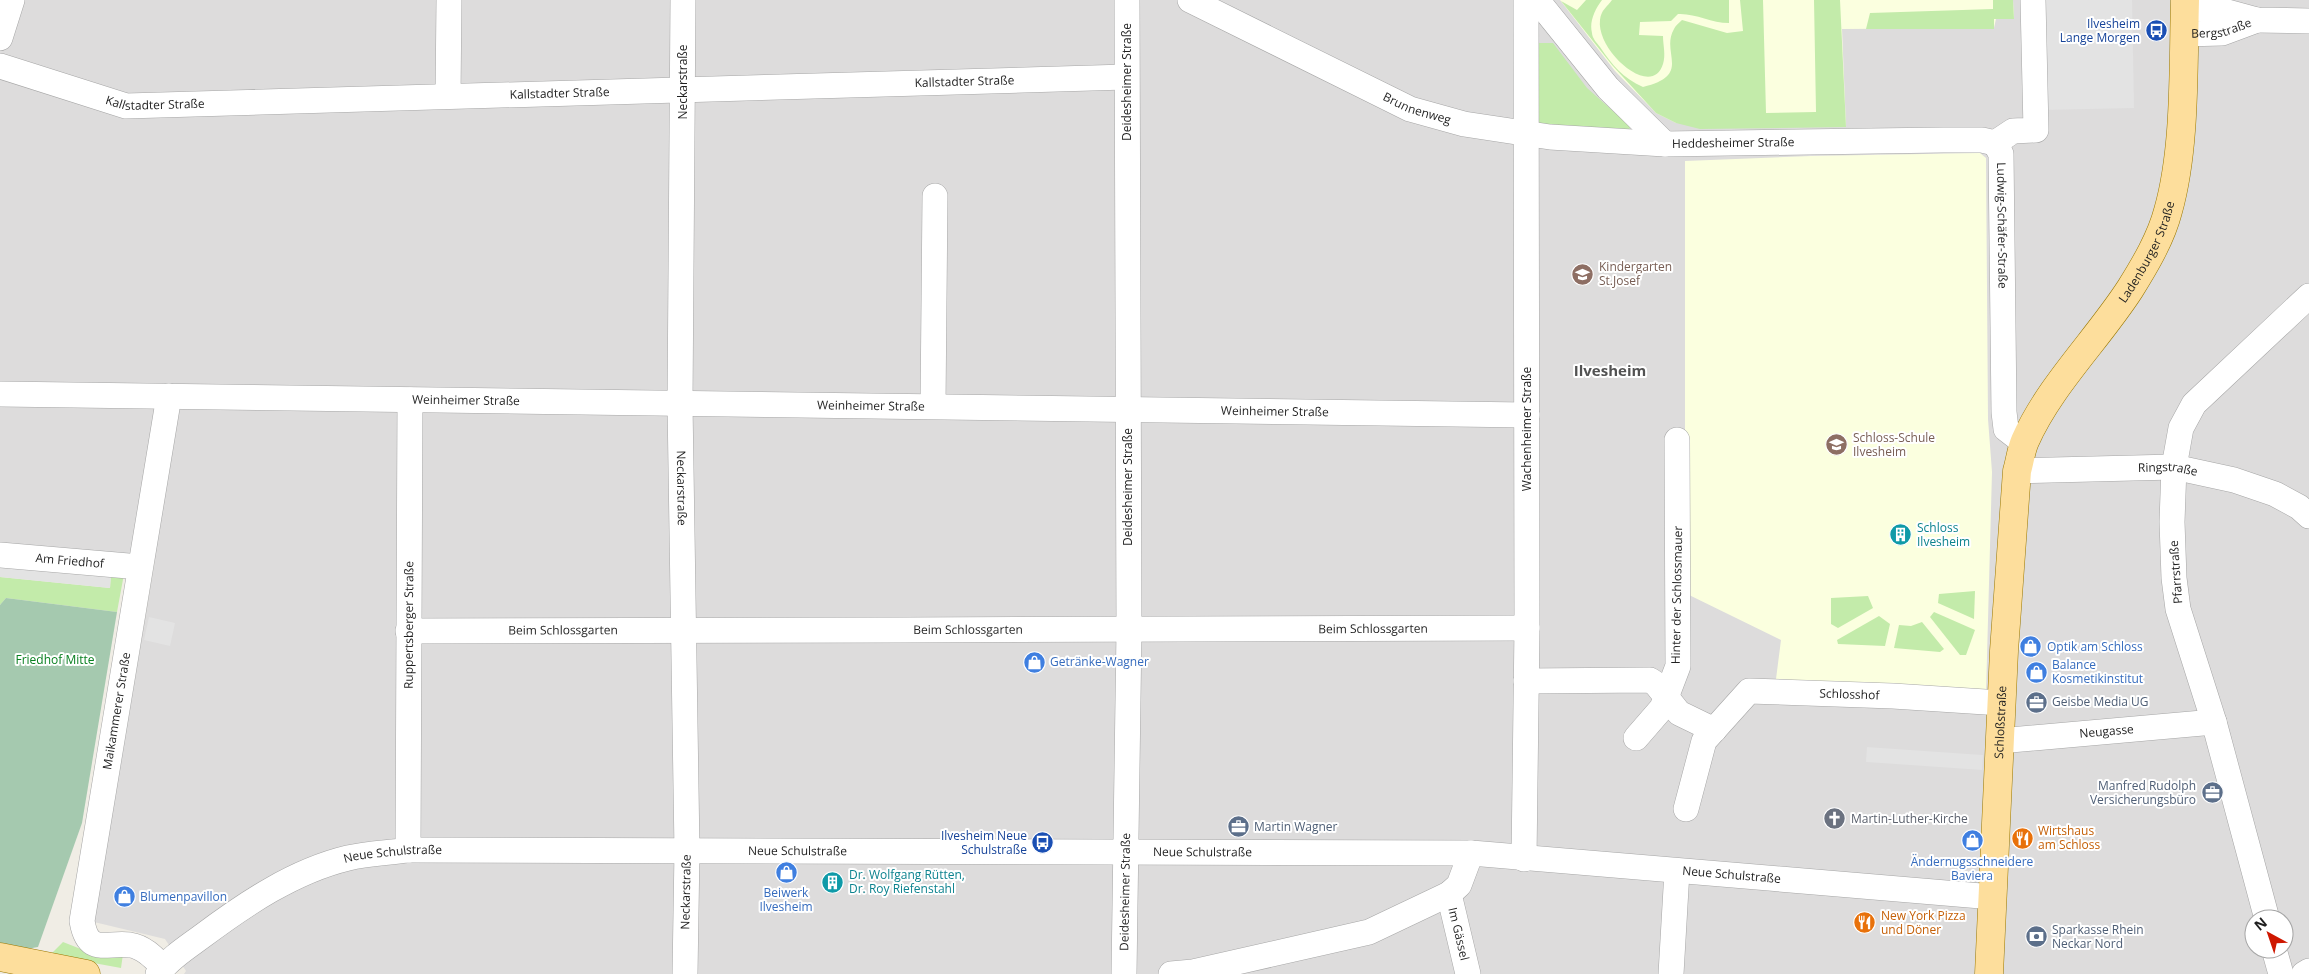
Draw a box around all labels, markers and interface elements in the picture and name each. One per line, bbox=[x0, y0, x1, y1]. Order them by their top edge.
street label: Bergstraße bbox=[2191, 14, 2254, 42]
place label: Ilvesheim Lange Morgen bbox=[2060, 15, 2140, 46]
bus stop icon: Ilvesheim Lange Morgen bbox=[2144, 19, 2168, 43]
street label: Deidesheimer Straße bbox=[1118, 23, 1135, 141]
street label: Neckarstraße bbox=[674, 44, 691, 120]
street label: Kallstadter Straße bbox=[914, 71, 1015, 91]
street label: Kallstadter Straße bbox=[509, 83, 610, 103]
street label: Brunnenweg bbox=[1380, 88, 1454, 128]
street label: Kallstadter Straße bbox=[103, 91, 205, 114]
street label: Heddesheimer Straße bbox=[1672, 133, 1795, 152]
street label: Ludwig-Schäfer-Straße bbox=[1993, 162, 2012, 289]
street label: Ladenburger Straße bbox=[2114, 199, 2178, 306]
place label: Kindergarten St.Josef bbox=[1599, 258, 1672, 289]
school or university icon: Kindergarten St.Josef bbox=[1571, 262, 1595, 286]
district label: Ilvesheim bbox=[1574, 360, 1646, 380]
street label: Wachenheimer Straße bbox=[1518, 366, 1535, 491]
street label: Weinheimer Straße bbox=[412, 391, 520, 409]
street label: Weinheimer Straße bbox=[817, 396, 925, 415]
street label: Weinheimer Straße bbox=[1221, 402, 1329, 420]
street label: Deidesheimer Straße bbox=[1119, 428, 1136, 546]
place label: Schloss-Schule Ilvesheim bbox=[1853, 429, 1935, 460]
school or university icon: Schloss-Schule Ilvesheim bbox=[1825, 433, 1849, 457]
street label: Neckarstraße bbox=[673, 450, 691, 526]
street label: Ringstraße bbox=[2138, 458, 2200, 480]
place label: Schloss Ilvesheim bbox=[1917, 519, 1970, 550]
building icon: Schloss Ilvesheim bbox=[1889, 523, 1913, 547]
street label: Hinter der Schlossmauer bbox=[1667, 525, 1686, 664]
street label: Pfarrstraße bbox=[2165, 540, 2186, 604]
street label: Am Friedhof bbox=[35, 549, 106, 572]
street label: Ruppertsberger Straße bbox=[400, 561, 417, 689]
street label: Beim Schlossgarten bbox=[1318, 620, 1428, 637]
street label: Beim Schlossgarten bbox=[508, 621, 618, 639]
street label: Beim Schlossgarten bbox=[913, 621, 1023, 638]
shop icon: Optik am Schloss bbox=[2019, 635, 2043, 659]
place label: Optik am Schloss bbox=[2047, 638, 2143, 655]
shop icon: Getränke-Wagner bbox=[1022, 650, 1046, 674]
park label: Friedhof Mitte bbox=[15, 651, 95, 668]
street label: Maikammerer Straße bbox=[98, 651, 134, 771]
place label: Getränke-Wagner bbox=[1050, 653, 1149, 670]
place label: Balance Kosmetikinstitut bbox=[2052, 656, 2143, 687]
shop icon: Balance Kosmetikinstitut bbox=[2024, 660, 2048, 684]
street label: Schlosshof bbox=[1819, 684, 1881, 704]
street label: Schloßstraße bbox=[1990, 685, 2010, 759]
office icon: Geisbe Media UG bbox=[2024, 690, 2048, 714]
place label: Geisbe Media UG bbox=[2052, 693, 2149, 710]
street label: Neugasse bbox=[2079, 720, 2135, 742]
place label: Manfred Rudolph Versicherungsbüro bbox=[2090, 777, 2196, 808]
office icon: Manfred Rudolph Versicherungsbüro bbox=[2200, 781, 2224, 805]
church icon: Martin-Luther-Kirche bbox=[1823, 807, 1847, 831]
place label: Martin-Luther-Kirche bbox=[1851, 810, 1968, 827]
office icon: Martin Wagner bbox=[1226, 815, 1250, 839]
place label: Martin Wagner bbox=[1254, 818, 1338, 835]
place label: Wirtshaus am Schloss bbox=[2038, 822, 2101, 853]
restaurant icon: Wirtshaus am Schloss bbox=[2010, 826, 2034, 850]
place label: Ilvesheim Neue Schulstraße bbox=[941, 827, 1027, 858]
shop icon: Ändernugsschneidere Baviera bbox=[1960, 829, 1984, 853]
bus stop icon: Ilvesheim Neue Schulstraße bbox=[1031, 831, 1055, 855]
street label: Deidesheimer Straße bbox=[1115, 833, 1134, 951]
street label: Neue Schulstraße bbox=[341, 841, 442, 867]
street label: Neue Schulstraße bbox=[748, 842, 847, 859]
street label: Neue Schulstraße bbox=[1153, 843, 1252, 860]
place label: Ändernugsschneidere Baviera bbox=[1911, 853, 2034, 884]
street label: Neckarstraße bbox=[676, 854, 695, 930]
shop icon: Beiwerk Ilvesheim bbox=[774, 860, 798, 884]
street label: Neue Schulstraße bbox=[1682, 862, 1782, 887]
place label: Dr. Wolfgang Rütten, Dr. Roy Riefenstahl bbox=[849, 866, 965, 897]
building icon: Dr. Wolfgang Rütten, Dr. Roy Riefenstahl bbox=[821, 870, 845, 894]
place label: Beiwerk Ilvesheim bbox=[759, 884, 813, 915]
shop icon: Blumenpavillon bbox=[112, 885, 136, 909]
place label: Blumenpavillon bbox=[140, 888, 227, 905]
street label: Im Gässel bbox=[1444, 905, 1473, 962]
place label: New York Pizza und Döner bbox=[1881, 907, 1966, 938]
north arrow bbox=[2244, 909, 2294, 959]
restaurant icon: New York Pizza und Döner bbox=[1853, 911, 1877, 935]
text: N bbox=[2250, 913, 2271, 935]
place label: Sparkasse Rhein Neckar Nord bbox=[2052, 921, 2144, 952]
bank icon: Sparkasse Rhein Neckar Nord bbox=[2024, 925, 2048, 949]

